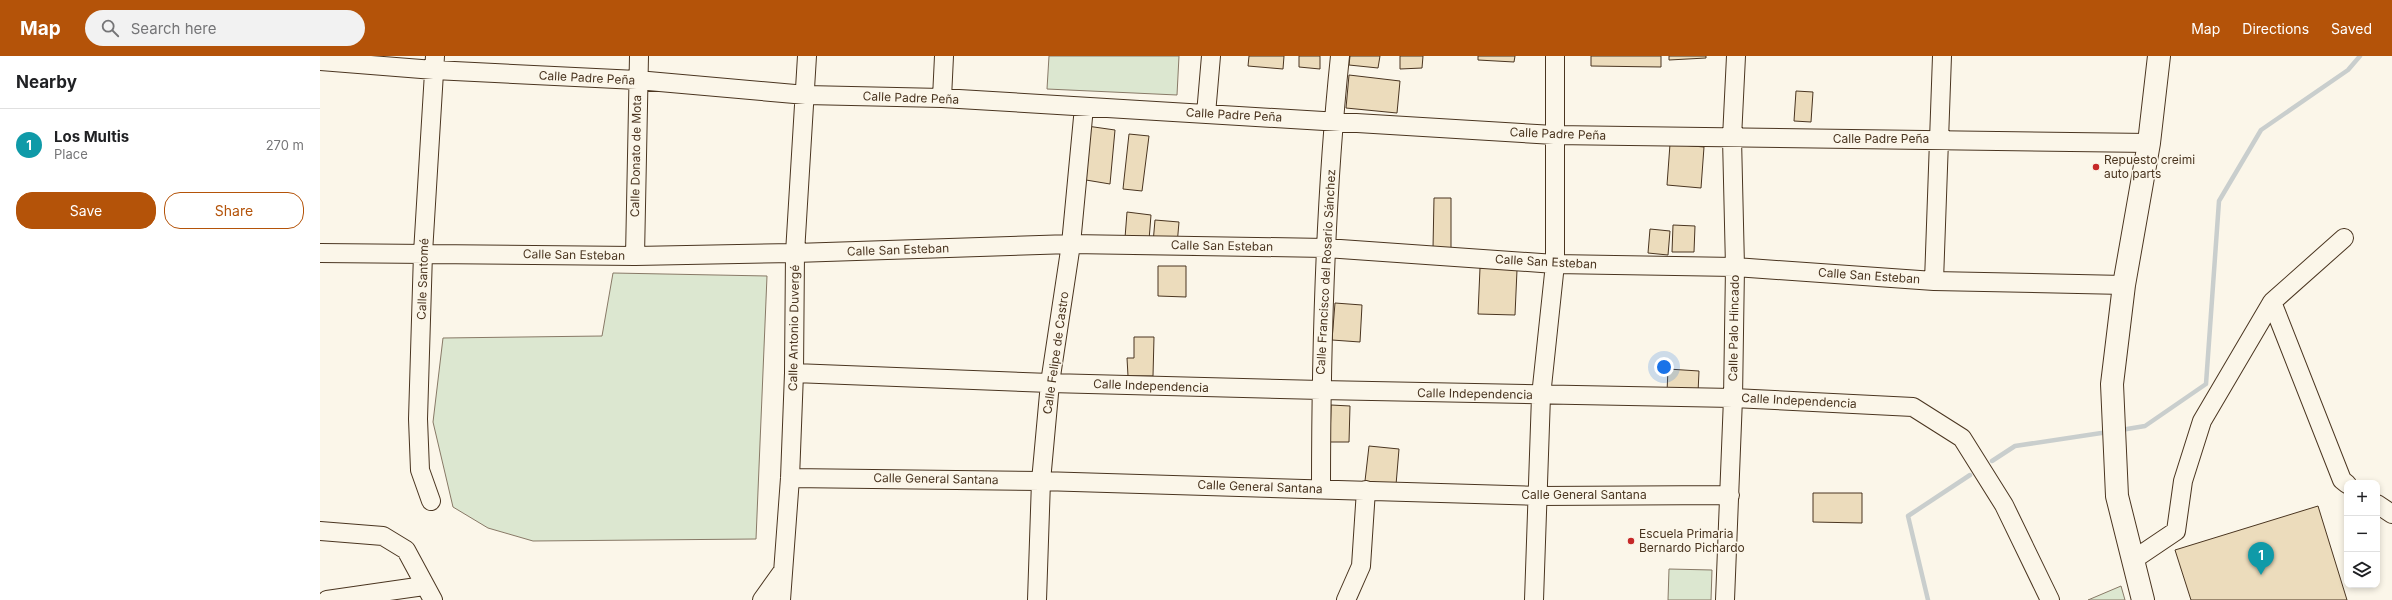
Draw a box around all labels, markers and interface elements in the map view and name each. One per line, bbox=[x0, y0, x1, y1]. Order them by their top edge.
search box bbox=[85, 10, 365, 46]
text: Map bbox=[20, 17, 61, 40]
icon: search bbox=[99, 17, 121, 39]
text: Search here bbox=[131, 19, 216, 38]
text: Map bbox=[2191, 20, 2220, 37]
text: Directions bbox=[2242, 20, 2309, 37]
text: Saved bbox=[2331, 20, 2372, 37]
street label: Calle Padre Peña bbox=[538, 67, 636, 88]
text: Nearby bbox=[16, 72, 77, 92]
street label: Calle Padre Peña bbox=[863, 88, 960, 107]
street label: Calle Donato de Mota bbox=[627, 95, 644, 217]
street label: Calle Padre Peña bbox=[1185, 104, 1283, 125]
street label: Calle Padre Peña bbox=[1510, 124, 1607, 143]
text: Los Multis bbox=[54, 127, 129, 146]
street label: Calle Padre Peña bbox=[1833, 131, 1929, 146]
text: 1 bbox=[26, 137, 32, 153]
text: 270 m bbox=[266, 137, 304, 153]
text: Place bbox=[54, 146, 88, 162]
place label: Repuesto creimi auto parts bbox=[2104, 152, 2195, 181]
marker: Repuesto creimi auto parts bbox=[2091, 162, 2101, 172]
street label: Calle Francisco del Rosario Sánchez bbox=[1313, 169, 1338, 375]
button: Save bbox=[16, 192, 156, 229]
button: Share bbox=[164, 192, 304, 229]
street label: Calle San Esteban bbox=[1171, 237, 1273, 254]
street label: Calle Santomé bbox=[414, 238, 431, 320]
street label: Calle San Esteban bbox=[847, 240, 949, 259]
street label: Calle San Esteban bbox=[523, 246, 625, 263]
street label: Calle San Esteban bbox=[1495, 251, 1597, 272]
street label: Calle San Esteban bbox=[1818, 264, 1921, 287]
street label: Calle Antonio Duvergé bbox=[785, 265, 802, 391]
street label: Calle Palo Hincado bbox=[1725, 275, 1742, 381]
street label: Calle Felipe de Castro bbox=[1039, 291, 1072, 415]
your location bbox=[1654, 357, 1674, 377]
street label: Calle Independencia bbox=[1093, 376, 1209, 395]
street label: Calle Independencia bbox=[1417, 385, 1533, 402]
street label: Calle Independencia bbox=[1741, 390, 1857, 411]
street label: Calle General Santana bbox=[873, 470, 999, 487]
street label: Calle General Santana bbox=[1197, 477, 1323, 496]
map controls bbox=[2344, 480, 2380, 588]
button: + bbox=[2344, 480, 2380, 516]
street label: Calle General Santana bbox=[1521, 487, 1647, 502]
button: − bbox=[2344, 516, 2380, 552]
place label: Escuela Primaria Bernardo Pichardo bbox=[1639, 526, 1745, 555]
marker: Escuela Primaria Bernardo Pichardo bbox=[1626, 536, 1636, 546]
pin: 1 bbox=[2248, 542, 2274, 575]
button: layers bbox=[2344, 552, 2380, 588]

